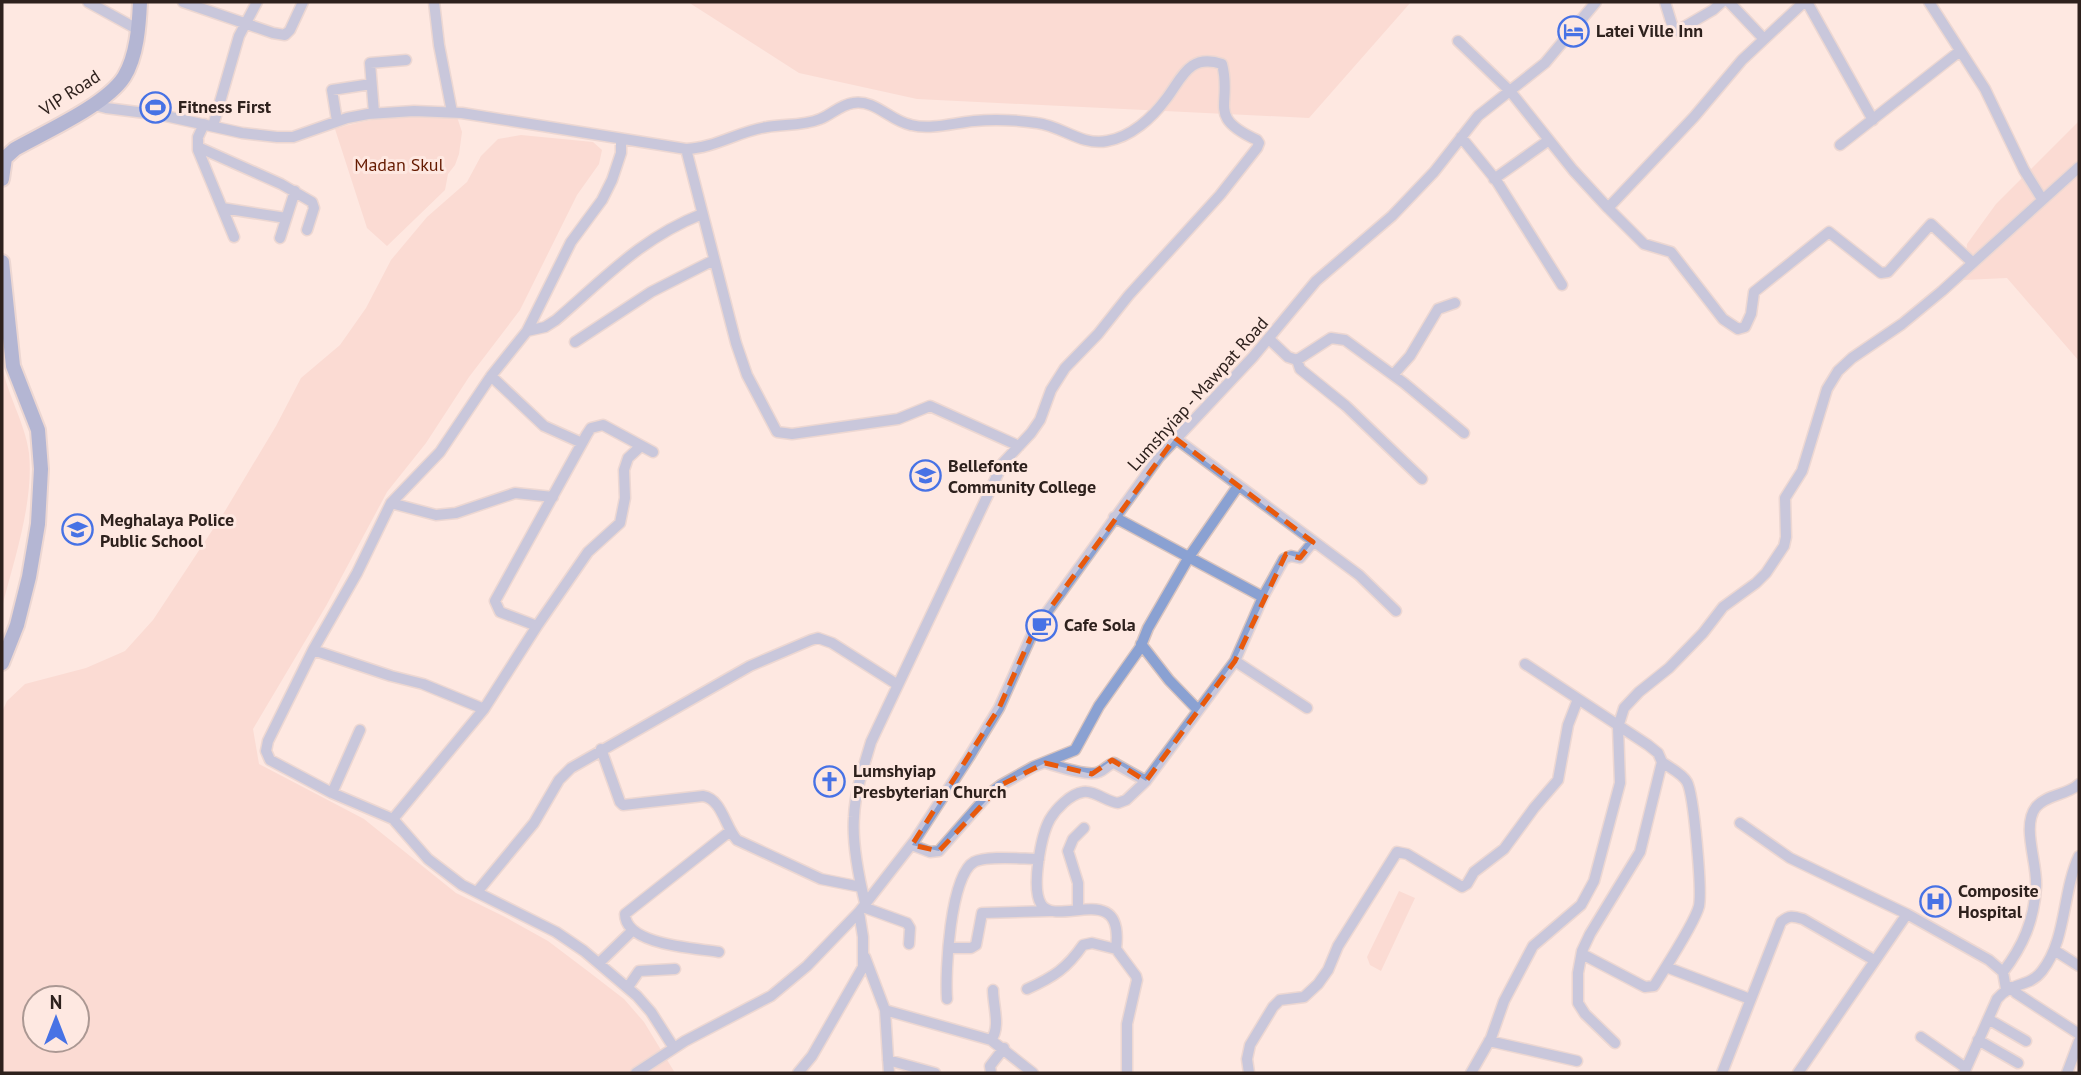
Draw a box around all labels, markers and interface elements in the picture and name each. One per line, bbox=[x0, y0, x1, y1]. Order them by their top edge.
hotel icon: Latei Ville Inn bbox=[1556, 14, 1590, 48]
place label: Latei Ville Inn bbox=[1596, 19, 1703, 42]
street label: VIP Road bbox=[34, 64, 104, 121]
sports icon: Fitness First bbox=[138, 90, 172, 124]
place label: Fitness First bbox=[178, 95, 272, 118]
park label: Madan Skul bbox=[354, 153, 445, 176]
street label: Lumshyiap - Mawpat Road bbox=[1122, 312, 1273, 476]
place label: Bellefonte Community College bbox=[948, 454, 1096, 498]
school or university icon: Bellefonte Community College bbox=[908, 459, 942, 493]
place label: Meghalaya Police Public School bbox=[100, 508, 234, 552]
school or university icon: Meghalaya Police Public School bbox=[60, 513, 94, 547]
cafe icon: Cafe Sola bbox=[1024, 608, 1058, 642]
place label: Cafe Sola bbox=[1064, 613, 1136, 636]
place label: Lumshyiap Presbyterian Church bbox=[853, 759, 1007, 803]
church icon: Lumshyiap Presbyterian Church bbox=[813, 764, 847, 798]
place label: Composite Hospital bbox=[1958, 879, 2039, 923]
hospital icon: Composite Hospital bbox=[1918, 884, 1952, 918]
north arrow bbox=[21, 984, 91, 1054]
text: N bbox=[50, 990, 62, 1014]

